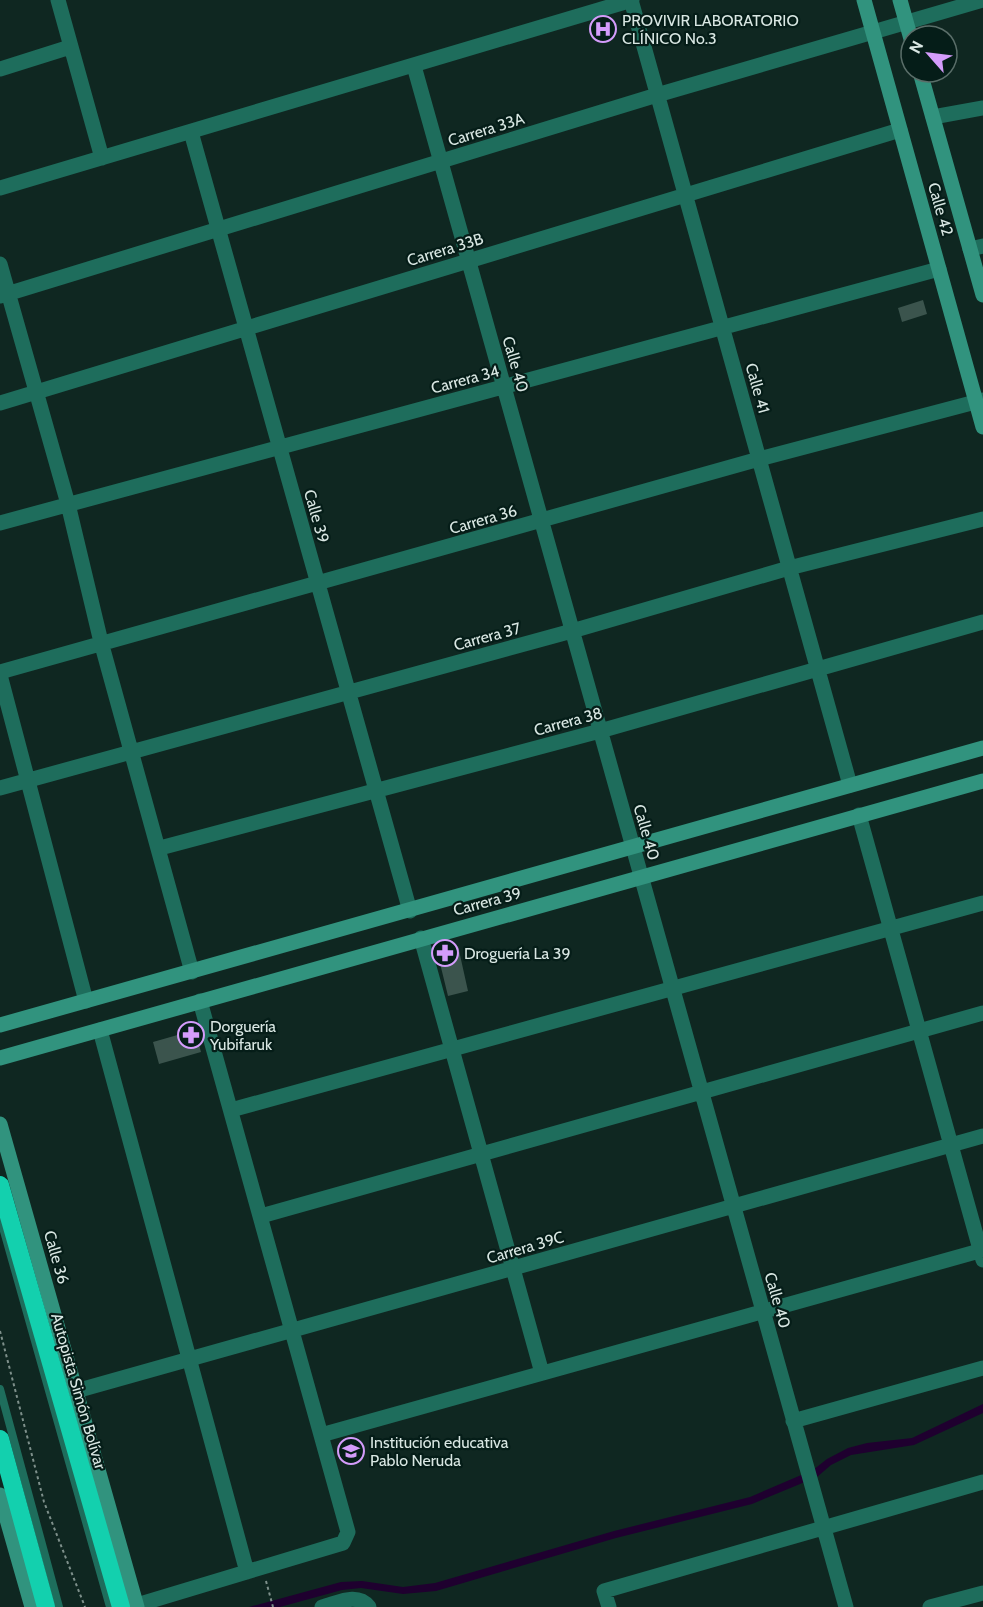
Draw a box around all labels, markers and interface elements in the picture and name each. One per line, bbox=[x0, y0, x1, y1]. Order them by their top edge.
place label: PROVIVIR LABORATORIO CLÍNICO No.3 bbox=[622, 11, 799, 48]
hospital icon: PROVIVIR LABORATORIO CLÍNICO No.3 bbox=[588, 14, 618, 44]
north arrow bbox=[899, 24, 959, 84]
text: N bbox=[905, 38, 927, 57]
street label: Carrera 33A bbox=[446, 109, 527, 150]
street label: Calle 42 bbox=[924, 180, 957, 238]
street label: Carrera 33B bbox=[405, 229, 486, 270]
street label: Calle 40 bbox=[499, 334, 533, 394]
street label: Carrera 34 bbox=[429, 361, 501, 398]
street label: Calle 41 bbox=[741, 361, 774, 415]
street label: Calle 39 bbox=[300, 487, 333, 545]
street label: Carrera 36 bbox=[447, 501, 519, 538]
street label: Carrera 37 bbox=[452, 618, 523, 655]
street label: Carrera 38 bbox=[532, 703, 605, 740]
street label: Calle 40 bbox=[630, 802, 664, 862]
street label: Carrera 39 bbox=[451, 883, 523, 920]
pharmacy icon: Droguería La 39 bbox=[430, 938, 460, 968]
place label: Droguería La 39 bbox=[464, 944, 570, 963]
place label: Dorguería Yubifaruk bbox=[209, 1017, 276, 1054]
pharmacy icon: Dorguería Yubifaruk bbox=[176, 1020, 206, 1050]
street label: Carrera 39C bbox=[484, 1227, 566, 1268]
street label: Calle 36 bbox=[40, 1228, 73, 1286]
street label: Calle 40 bbox=[761, 1270, 795, 1330]
street label: Autopista Simón Bolívar bbox=[47, 1311, 110, 1472]
place label: Institución educativa Pablo Neruda bbox=[370, 1433, 509, 1470]
school or university icon: Institución educativa Pablo Neruda bbox=[336, 1436, 366, 1466]

